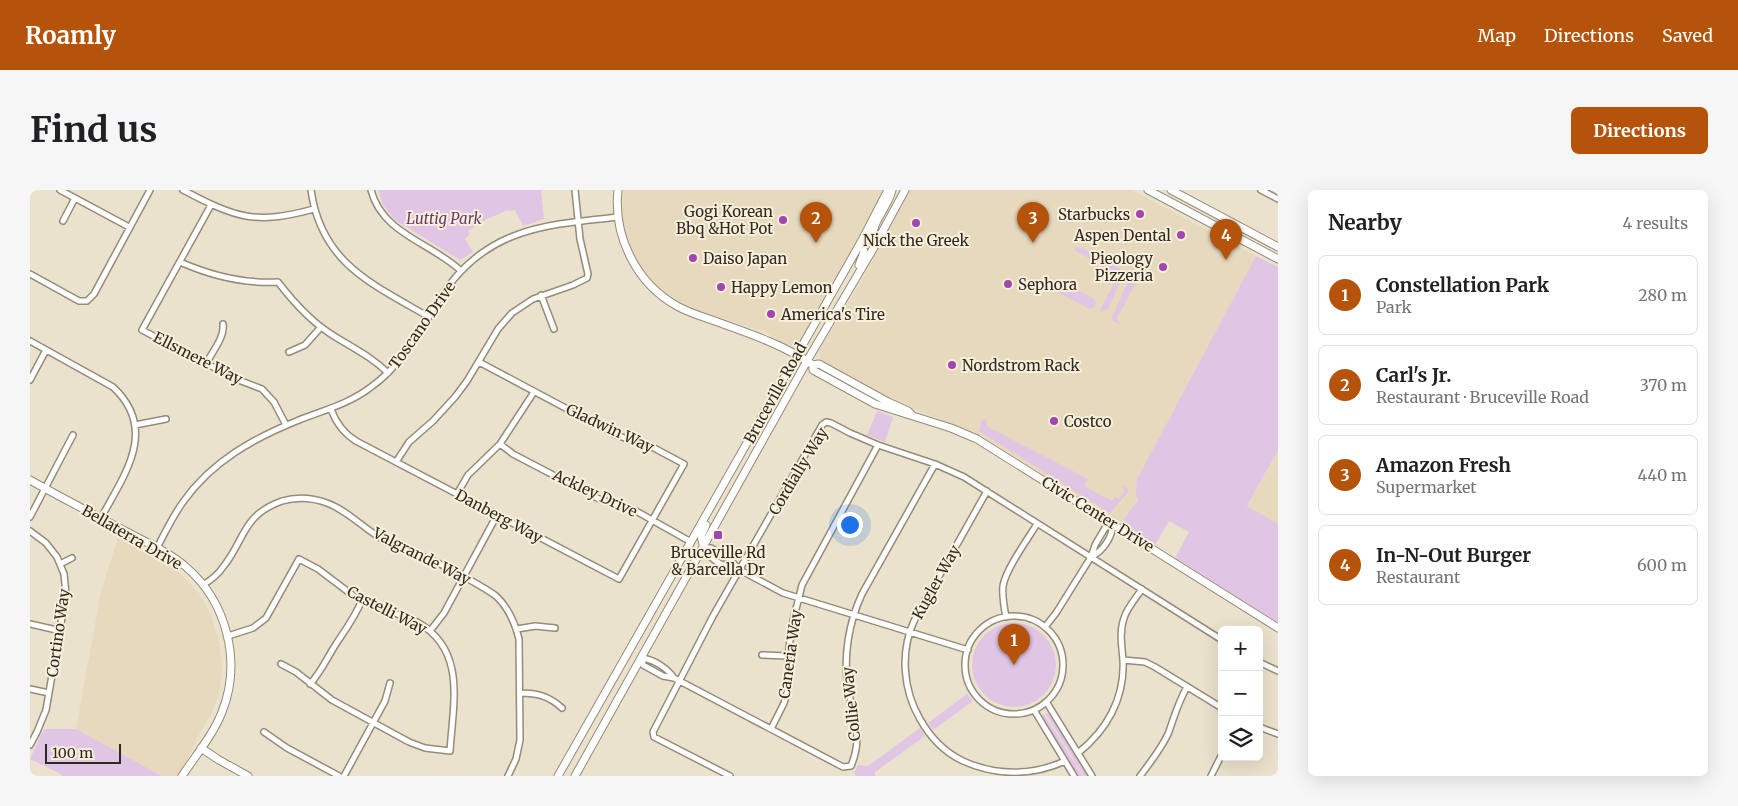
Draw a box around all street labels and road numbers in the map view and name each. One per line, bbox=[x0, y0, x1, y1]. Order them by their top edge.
street label: Toscano Drive bbox=[385, 277, 459, 373]
street label: Ellsmere Way bbox=[150, 327, 246, 389]
street label: Bruceville Road bbox=[740, 339, 810, 447]
street label: Gladwin Way bbox=[563, 399, 657, 457]
street label: Cordially Way bbox=[764, 424, 832, 518]
street label: Ackley Drive bbox=[549, 465, 640, 521]
street label: Civic Center Drive bbox=[1039, 472, 1158, 556]
street label: Danberg Way bbox=[452, 485, 546, 547]
street label: Bellaterra Drive bbox=[78, 501, 186, 574]
street label: Valgrande Way bbox=[369, 523, 474, 589]
street label: Kugler Way bbox=[908, 541, 964, 623]
street label: Castelli Way bbox=[344, 582, 430, 638]
street label: Cortino Way bbox=[42, 587, 74, 678]
street label: Caneria Way bbox=[774, 608, 806, 700]
street label: Collie Way bbox=[838, 666, 864, 742]

